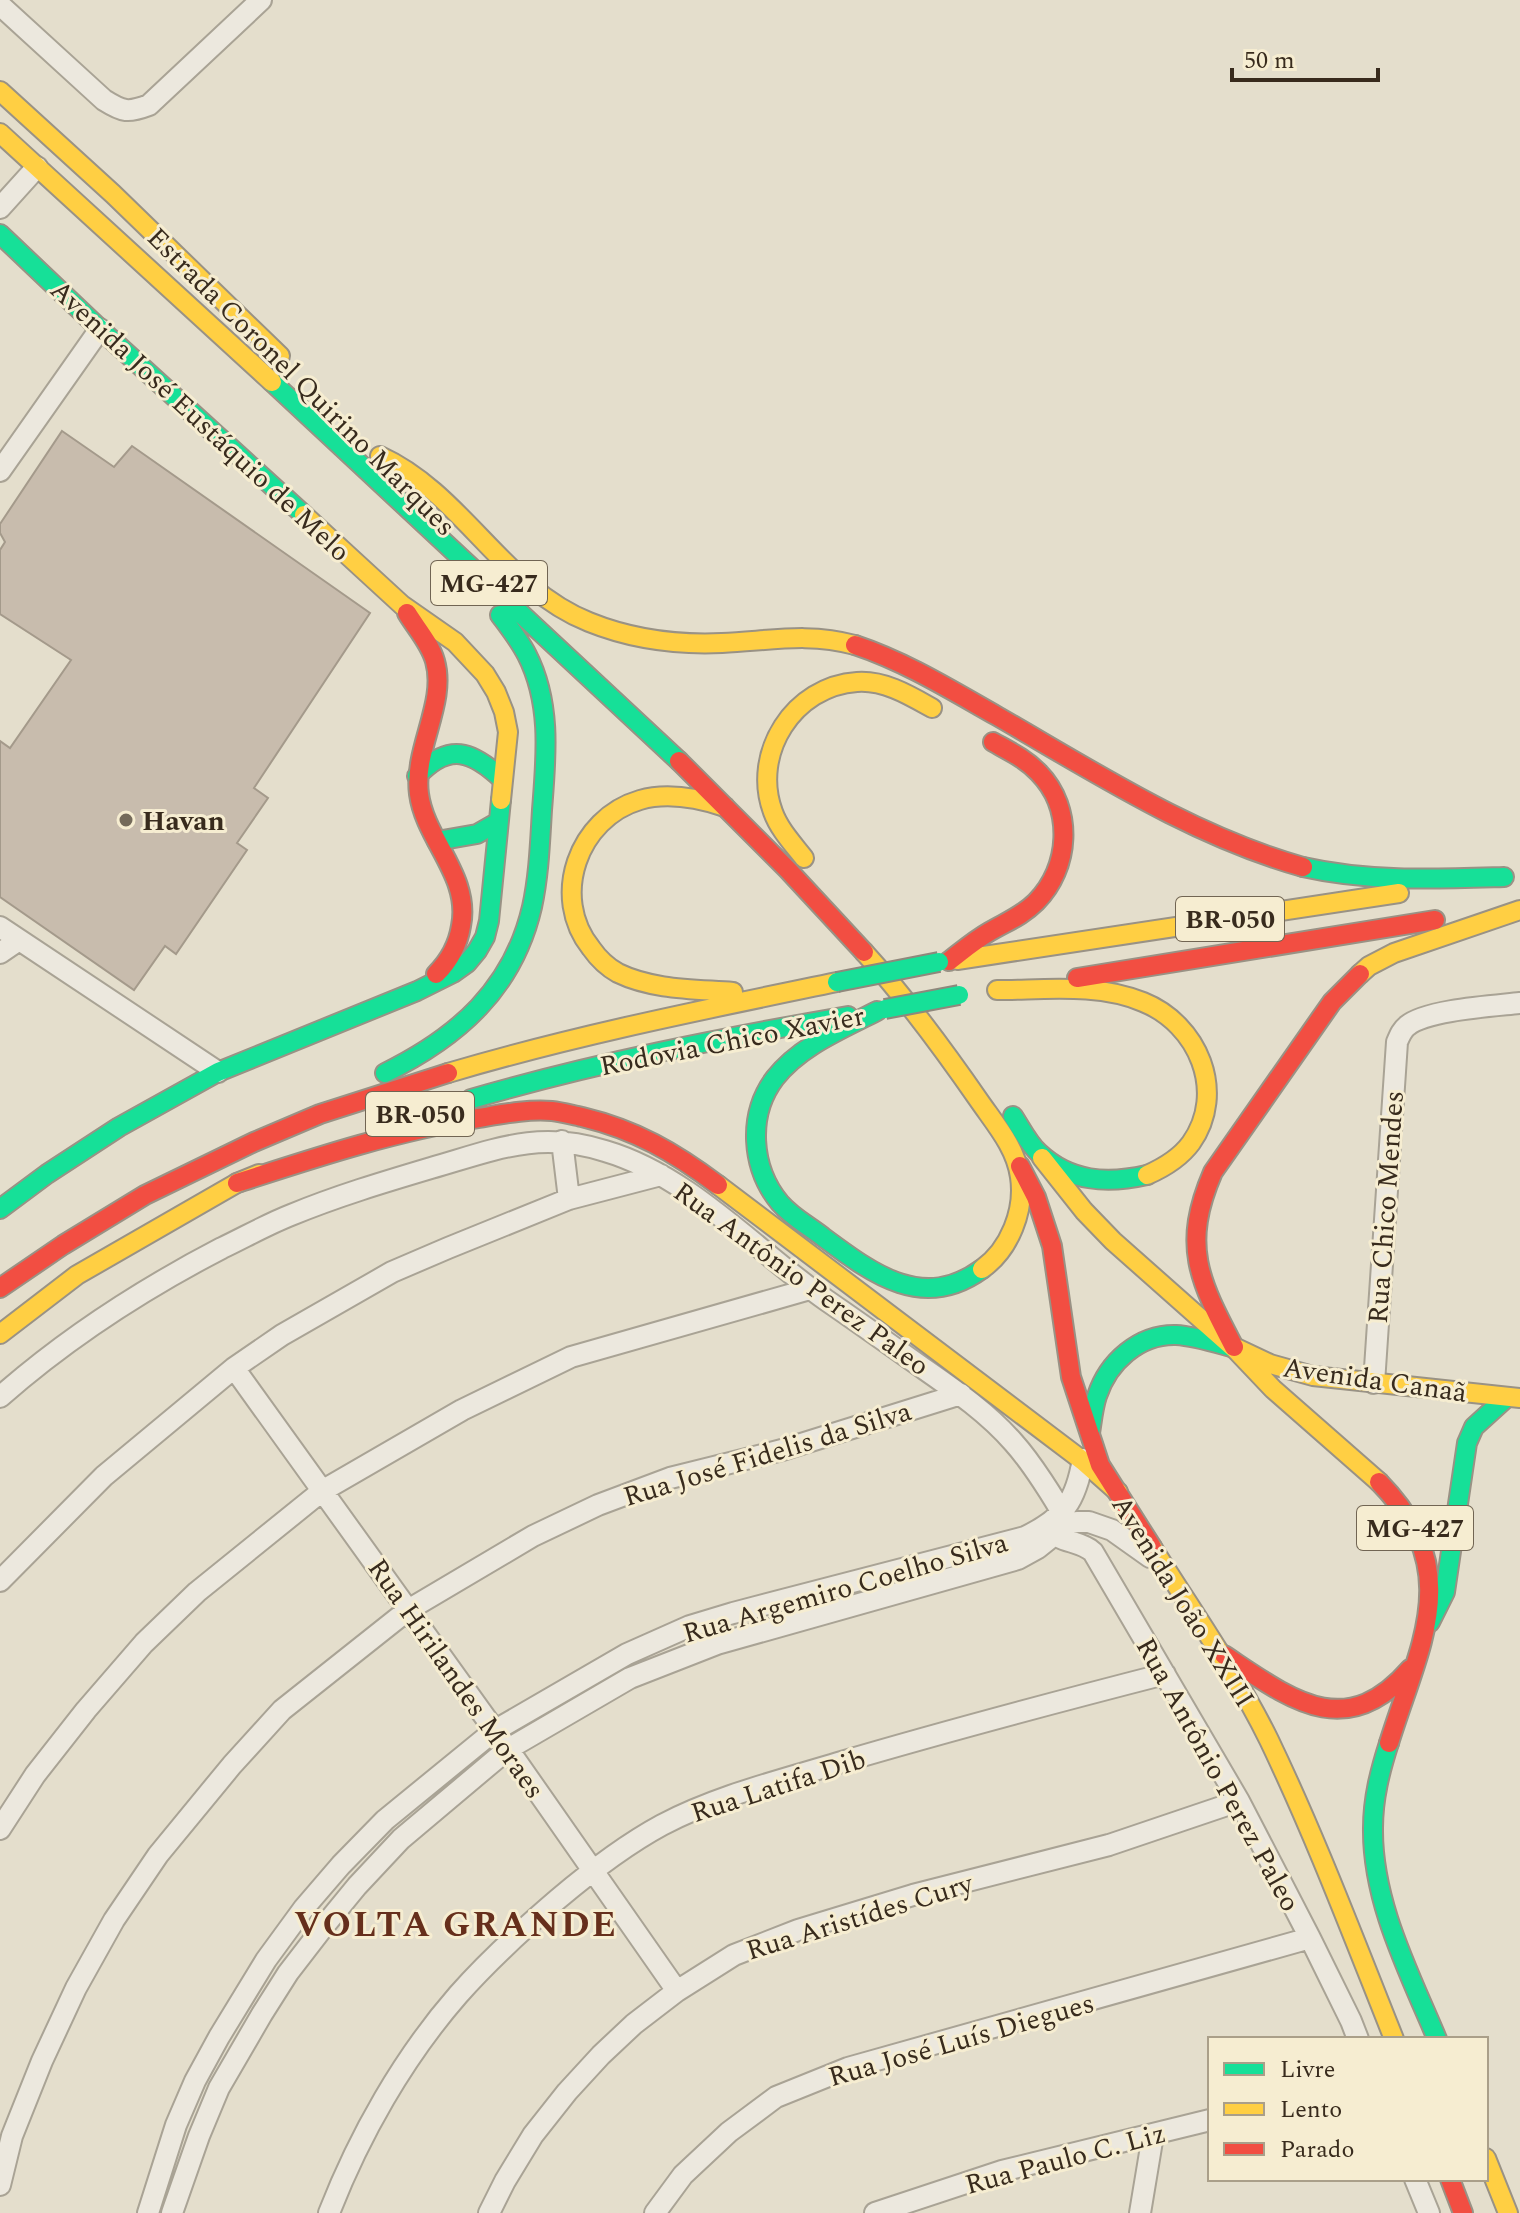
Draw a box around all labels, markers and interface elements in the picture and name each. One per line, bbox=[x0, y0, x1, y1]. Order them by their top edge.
scale bar bbox=[1232, 32, 1378, 82]
text: 50 m bbox=[1244, 43, 1295, 79]
street label: Estrada Coronel Quirino Marques bbox=[136, 217, 466, 547]
street label: Avenida José Eustáquio de Melo bbox=[40, 270, 360, 572]
road number: MG-427 bbox=[431, 561, 547, 605]
place label: Havan bbox=[142, 800, 225, 843]
marker: Havan bbox=[117, 811, 135, 829]
road number: BR-050 bbox=[1176, 897, 1284, 941]
street label: Rodovia Chico Xavier bbox=[596, 995, 868, 1088]
street label: Rua Chico Mendes bbox=[1357, 1089, 1416, 1325]
road number: BR-050 bbox=[366, 1092, 474, 1136]
street label: Rua Antônio Perez Paleo bbox=[664, 1171, 938, 1387]
street label: Avenida Canaã bbox=[1280, 1346, 1470, 1415]
street label: Rua José Fidelis da Silva bbox=[618, 1390, 917, 1519]
street label: Avenida João XXIII bbox=[1100, 1487, 1265, 1716]
road number: MG-427 bbox=[1357, 1506, 1473, 1550]
street label: Rua Argemiro Coelho Silva bbox=[678, 1521, 1013, 1655]
street label: Rua Hirilandes Moraes bbox=[356, 1550, 555, 1808]
street label: Rua Antônio Perez Paleo bbox=[1124, 1630, 1311, 1920]
street label: Rua Latifa Dib bbox=[686, 1738, 871, 1835]
street label: Rua Aristídes Cury bbox=[741, 1862, 980, 1972]
district label: VOLTA GRANDE bbox=[294, 1898, 618, 1953]
street label: Rua José Luís Diegues bbox=[823, 1982, 1099, 2099]
legend bbox=[1208, 2037, 1488, 2181]
text: Livre bbox=[1280, 2052, 1335, 2088]
text: Lento bbox=[1280, 2092, 1342, 2128]
street label: Rua Paulo C. Liz bbox=[960, 2112, 1171, 2207]
text: Parado bbox=[1280, 2132, 1354, 2168]

